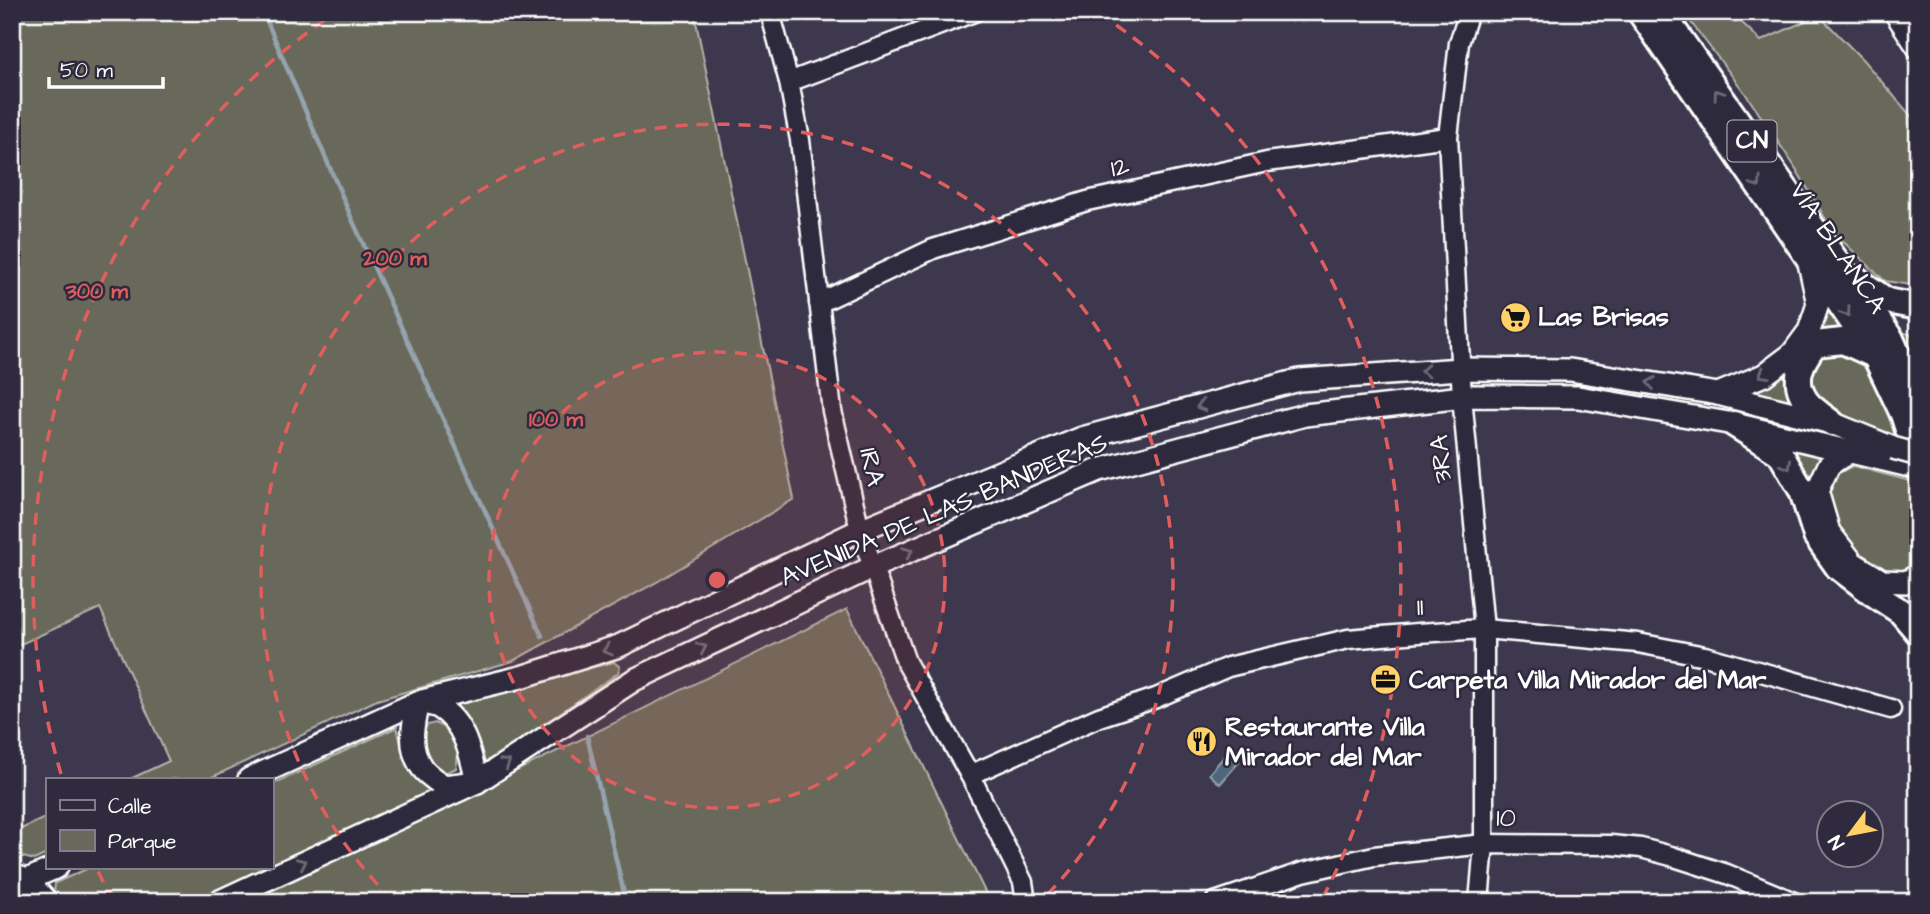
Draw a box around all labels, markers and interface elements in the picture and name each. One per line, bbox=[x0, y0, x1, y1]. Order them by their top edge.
scale bar bbox=[49, 46, 163, 90]
text: 50 m bbox=[60, 56, 114, 85]
one-way arrow bbox=[1714, 89, 1726, 102]
road number: CN bbox=[1728, 120, 1776, 162]
street label: 12 bbox=[1107, 147, 1133, 187]
one-way arrow bbox=[1749, 175, 1761, 188]
street label: VÍA BLANCA bbox=[1781, 175, 1896, 321]
text: 200 m bbox=[362, 244, 427, 273]
text: 300 m bbox=[65, 277, 129, 306]
place label: Las Brisas bbox=[1538, 299, 1669, 335]
supermarket icon: Las Brisas bbox=[1498, 300, 1532, 334]
one-way arrow bbox=[1838, 304, 1850, 317]
one-way arrow bbox=[1419, 364, 1430, 379]
one-way arrow bbox=[1758, 366, 1770, 379]
one-way arrow bbox=[1645, 376, 1657, 391]
one-way arrow bbox=[1195, 398, 1207, 412]
text: 100 m bbox=[529, 405, 584, 434]
street label: AVENIDA DE LAS BANDERAS bbox=[775, 425, 1113, 595]
street label: 3RA bbox=[1421, 433, 1461, 485]
street label: 1RA bbox=[850, 444, 894, 490]
one-way arrow bbox=[1779, 458, 1792, 471]
one-way arrow bbox=[901, 546, 913, 560]
centre of rings bbox=[705, 568, 729, 592]
street label: 11 bbox=[1415, 589, 1425, 625]
one-way arrow bbox=[601, 642, 613, 656]
one-way arrow bbox=[695, 642, 707, 656]
place label: Carpeta Villa Mirador del Mar bbox=[1409, 662, 1767, 698]
office icon: Carpeta Villa Mirador del Mar bbox=[1369, 663, 1403, 697]
place label: Restaurante Villa Mirador del Mar bbox=[1225, 709, 1426, 775]
restaurant icon: Restaurante Villa Mirador del Mar bbox=[1185, 725, 1219, 759]
one-way arrow bbox=[498, 759, 511, 772]
legend bbox=[46, 778, 273, 869]
text: Calle bbox=[108, 792, 152, 821]
north arrow bbox=[1814, 799, 1884, 869]
street label: 10 bbox=[1496, 800, 1516, 836]
text: Parque bbox=[108, 827, 176, 856]
text: N bbox=[1822, 830, 1851, 854]
one-way arrow bbox=[295, 857, 307, 871]

